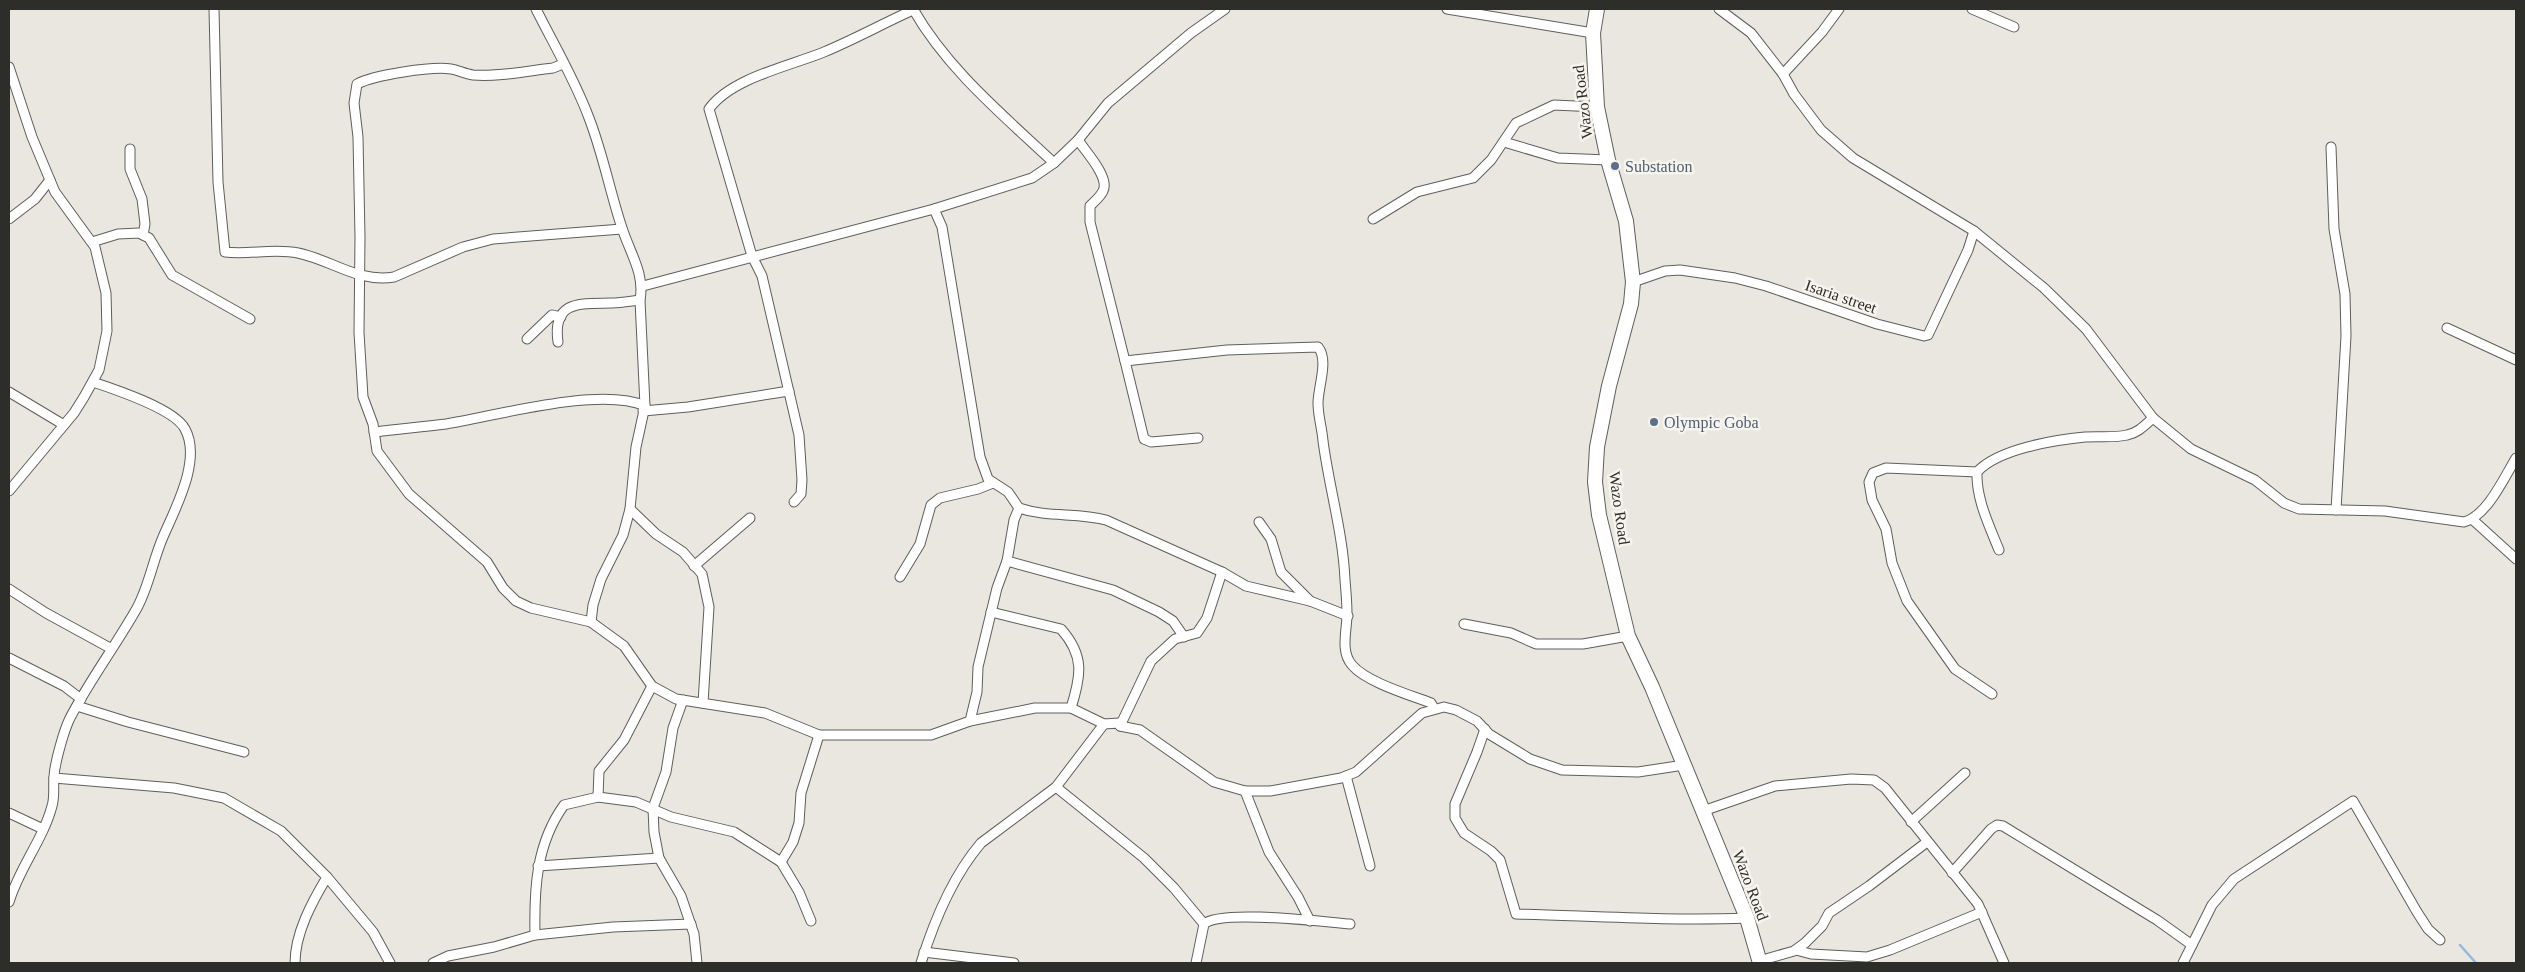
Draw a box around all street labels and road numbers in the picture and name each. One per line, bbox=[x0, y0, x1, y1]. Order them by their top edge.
street label: Wazo Road bbox=[1570, 64, 1595, 140]
street label: Isaria street bbox=[1803, 276, 1879, 317]
street label: Wazo Road bbox=[1606, 470, 1633, 546]
street label: Wazo Road bbox=[1729, 848, 1772, 923]

